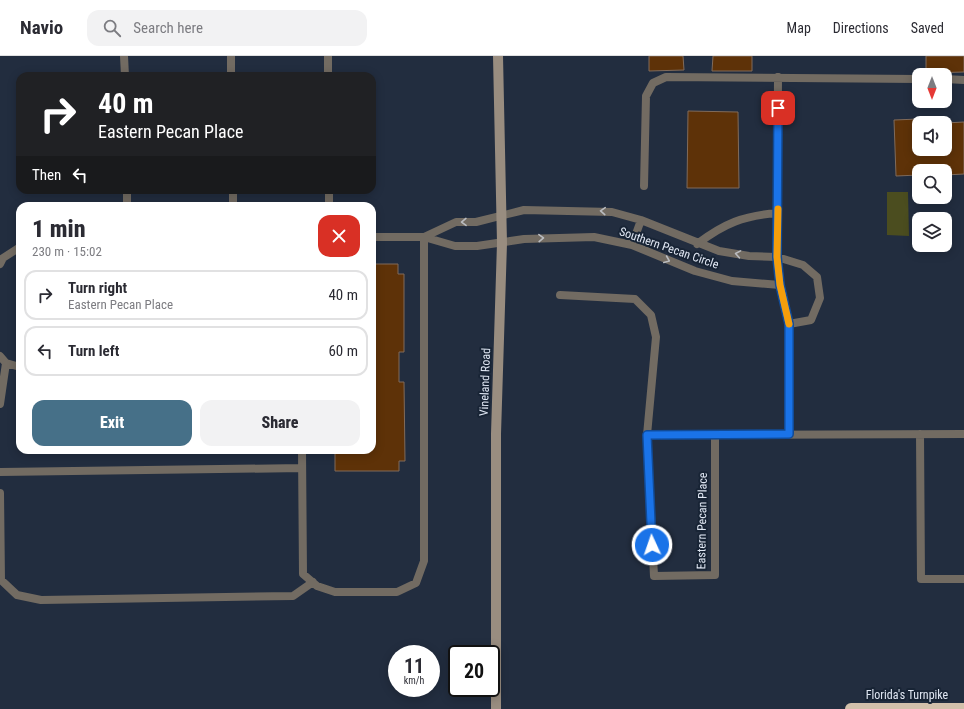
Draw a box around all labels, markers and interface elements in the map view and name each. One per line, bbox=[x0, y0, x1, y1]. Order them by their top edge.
search box bbox=[87, 10, 367, 46]
text: Navio bbox=[20, 16, 63, 39]
icon: search bbox=[101, 17, 123, 39]
text: Search here bbox=[133, 19, 203, 37]
text: Map bbox=[787, 20, 811, 36]
text: Directions bbox=[833, 20, 889, 36]
text: Saved bbox=[911, 20, 944, 36]
north arrow bbox=[912, 68, 952, 108]
map controls bbox=[912, 68, 952, 252]
text: 40 m bbox=[98, 87, 154, 120]
icon: right bbox=[32, 88, 84, 140]
pin bbox=[761, 91, 795, 125]
icon: arrive bbox=[767, 97, 789, 119]
button: sound bbox=[912, 116, 952, 156]
text: Eastern Pecan Place bbox=[98, 121, 243, 142]
icon: left bbox=[69, 164, 91, 186]
button: search bbox=[912, 164, 952, 204]
text: Then bbox=[32, 166, 61, 184]
one-way arrow bbox=[600, 207, 606, 216]
button: layers bbox=[912, 212, 952, 252]
text: 1 min bbox=[32, 215, 86, 243]
button: close bbox=[318, 215, 360, 257]
one-way arrow bbox=[461, 218, 467, 226]
street label: Southern Pecan Circle bbox=[617, 224, 721, 272]
one-way arrow bbox=[538, 234, 544, 242]
text: 230 m · 15:02 bbox=[32, 244, 102, 259]
one-way arrow bbox=[735, 250, 742, 259]
one-way arrow bbox=[664, 255, 671, 263]
text: Turn right bbox=[68, 279, 127, 297]
icon: right bbox=[34, 284, 56, 306]
text: 40 m bbox=[328, 286, 358, 304]
text: Eastern Pecan Place bbox=[68, 297, 173, 312]
icon: left bbox=[34, 340, 56, 362]
text: Turn left bbox=[68, 342, 119, 360]
text: 60 m bbox=[328, 342, 358, 360]
street label: Vineland Road bbox=[477, 348, 493, 416]
button: Exit bbox=[32, 400, 192, 446]
button: Share bbox=[200, 400, 360, 446]
street label: Eastern Pecan Place bbox=[694, 472, 710, 570]
position arrow bbox=[631, 524, 673, 566]
speed limit sign: 20 bbox=[448, 645, 500, 697]
text: 11 bbox=[404, 654, 424, 678]
text: km/h bbox=[404, 675, 424, 686]
street label: Florida's Turnpike bbox=[866, 688, 949, 702]

